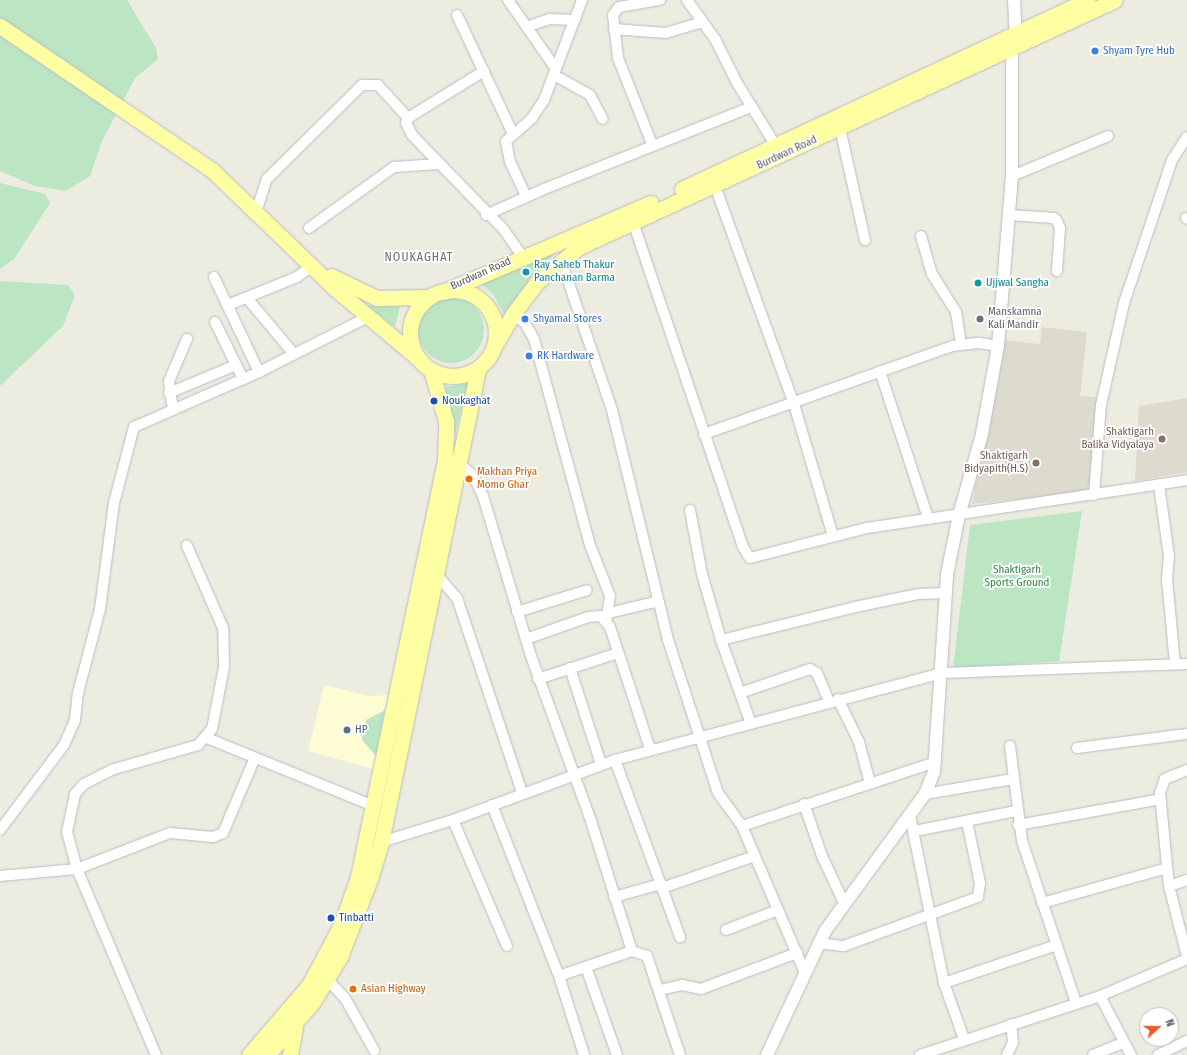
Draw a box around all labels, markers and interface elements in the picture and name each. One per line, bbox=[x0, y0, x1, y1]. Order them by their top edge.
place label: Shyam Tyre Hub bbox=[1103, 44, 1175, 58]
marker: Shyam Tyre Hub bbox=[1090, 46, 1100, 56]
street label: Burdwan Road bbox=[755, 133, 819, 173]
district label: NOUKAGHAT bbox=[385, 251, 453, 265]
street label: Burdwan Road bbox=[449, 255, 513, 293]
place label: Ray Saheb Thakur Panchanan Barma bbox=[534, 259, 615, 285]
marker: Ray Saheb Thakur Panchanan Barma bbox=[521, 267, 531, 277]
place label: Ujjwal Sangha bbox=[986, 276, 1049, 290]
marker: Ujjwal Sangha bbox=[973, 278, 983, 288]
place label: Manskamna Kali Mandir bbox=[988, 306, 1042, 332]
place label: Shyamal Stores bbox=[533, 312, 602, 326]
marker: Shyamal Stores bbox=[520, 314, 530, 324]
marker: Manskamna Kali Mandir bbox=[975, 314, 985, 324]
place label: RK Hardware bbox=[537, 349, 594, 363]
marker: RK Hardware bbox=[524, 351, 534, 361]
place label: Noukaghat bbox=[442, 394, 490, 408]
marker: Noukaghat bbox=[429, 396, 439, 406]
place label: Shaktigarh Balika Vidyalaya bbox=[1082, 426, 1154, 452]
marker: Shaktigarh Balika Vidyalaya bbox=[1157, 434, 1167, 444]
place label: Shaktigarh Bidyapith(H.S) bbox=[964, 450, 1028, 476]
marker: Shaktigarh Bidyapith(H.S) bbox=[1031, 458, 1041, 468]
place label: Makhan Priya Momo Ghar bbox=[477, 466, 537, 492]
marker: Makhan Priya Momo Ghar bbox=[464, 474, 474, 484]
park label: Shaktigarh Sports Ground bbox=[985, 564, 1049, 590]
place label: HP bbox=[355, 723, 367, 737]
marker: HP bbox=[342, 725, 352, 735]
place label: Tinbatti bbox=[339, 911, 374, 925]
marker: Tinbatti bbox=[326, 913, 336, 923]
place label: Asian Highway bbox=[361, 982, 426, 996]
marker: Asian Highway bbox=[348, 984, 358, 994]
north arrow bbox=[1139, 1007, 1179, 1047]
text: N bbox=[1162, 1017, 1177, 1028]

